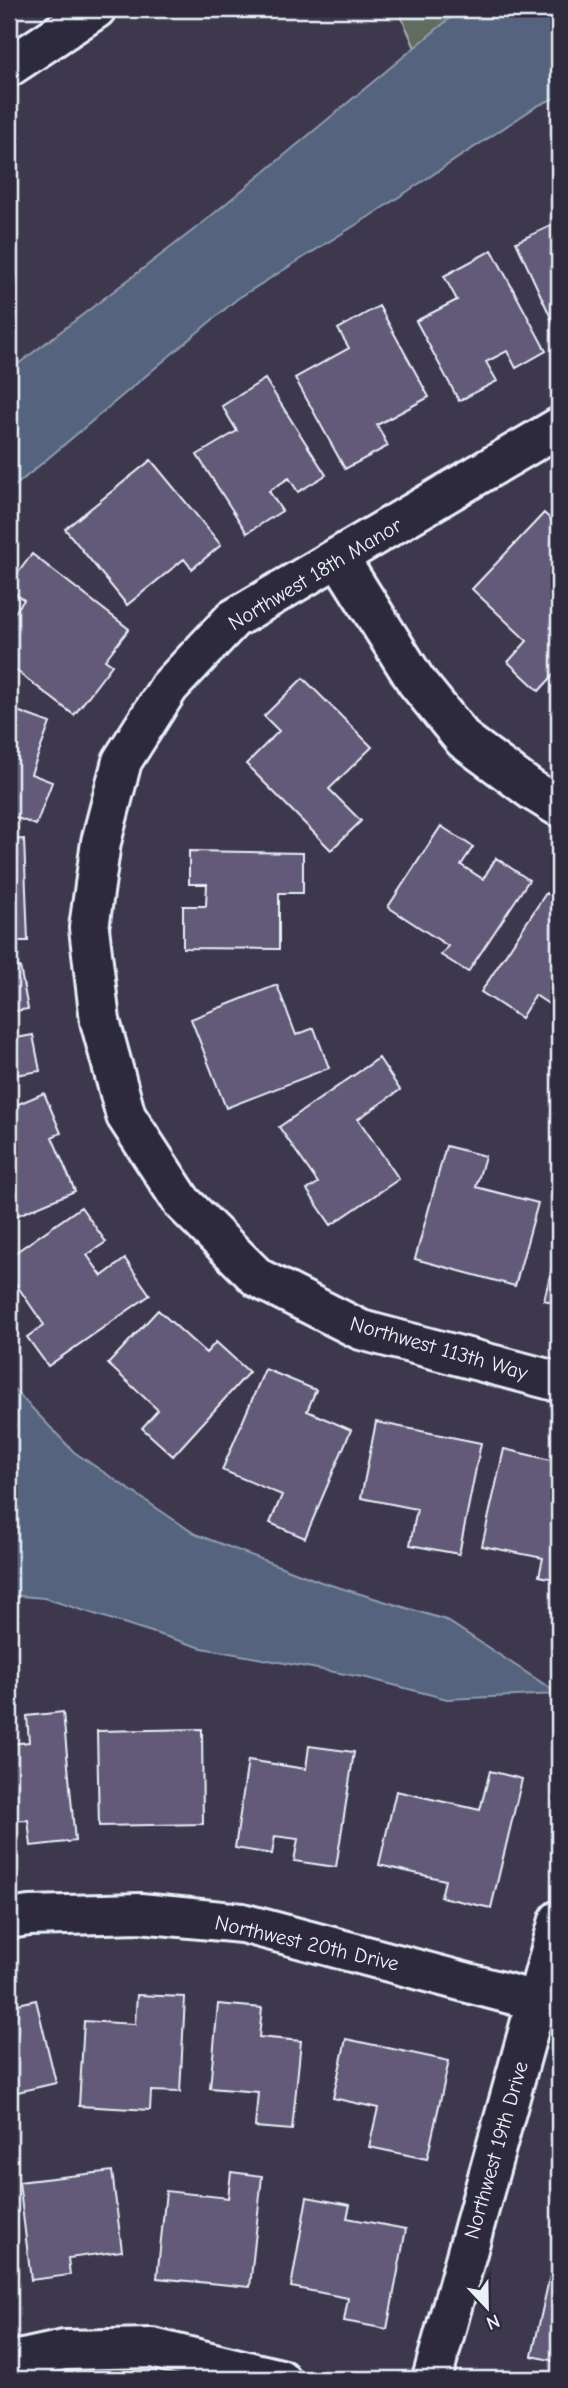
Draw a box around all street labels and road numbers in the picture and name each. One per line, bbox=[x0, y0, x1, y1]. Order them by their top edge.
street label: Northwest 18th Manor bbox=[224, 512, 407, 635]
street label: Northwest 113th Way bbox=[347, 1311, 531, 1385]
street label: Northwest 20th Drive bbox=[213, 1910, 401, 1976]
street label: Northwest 19th Drive bbox=[459, 2058, 533, 2242]

